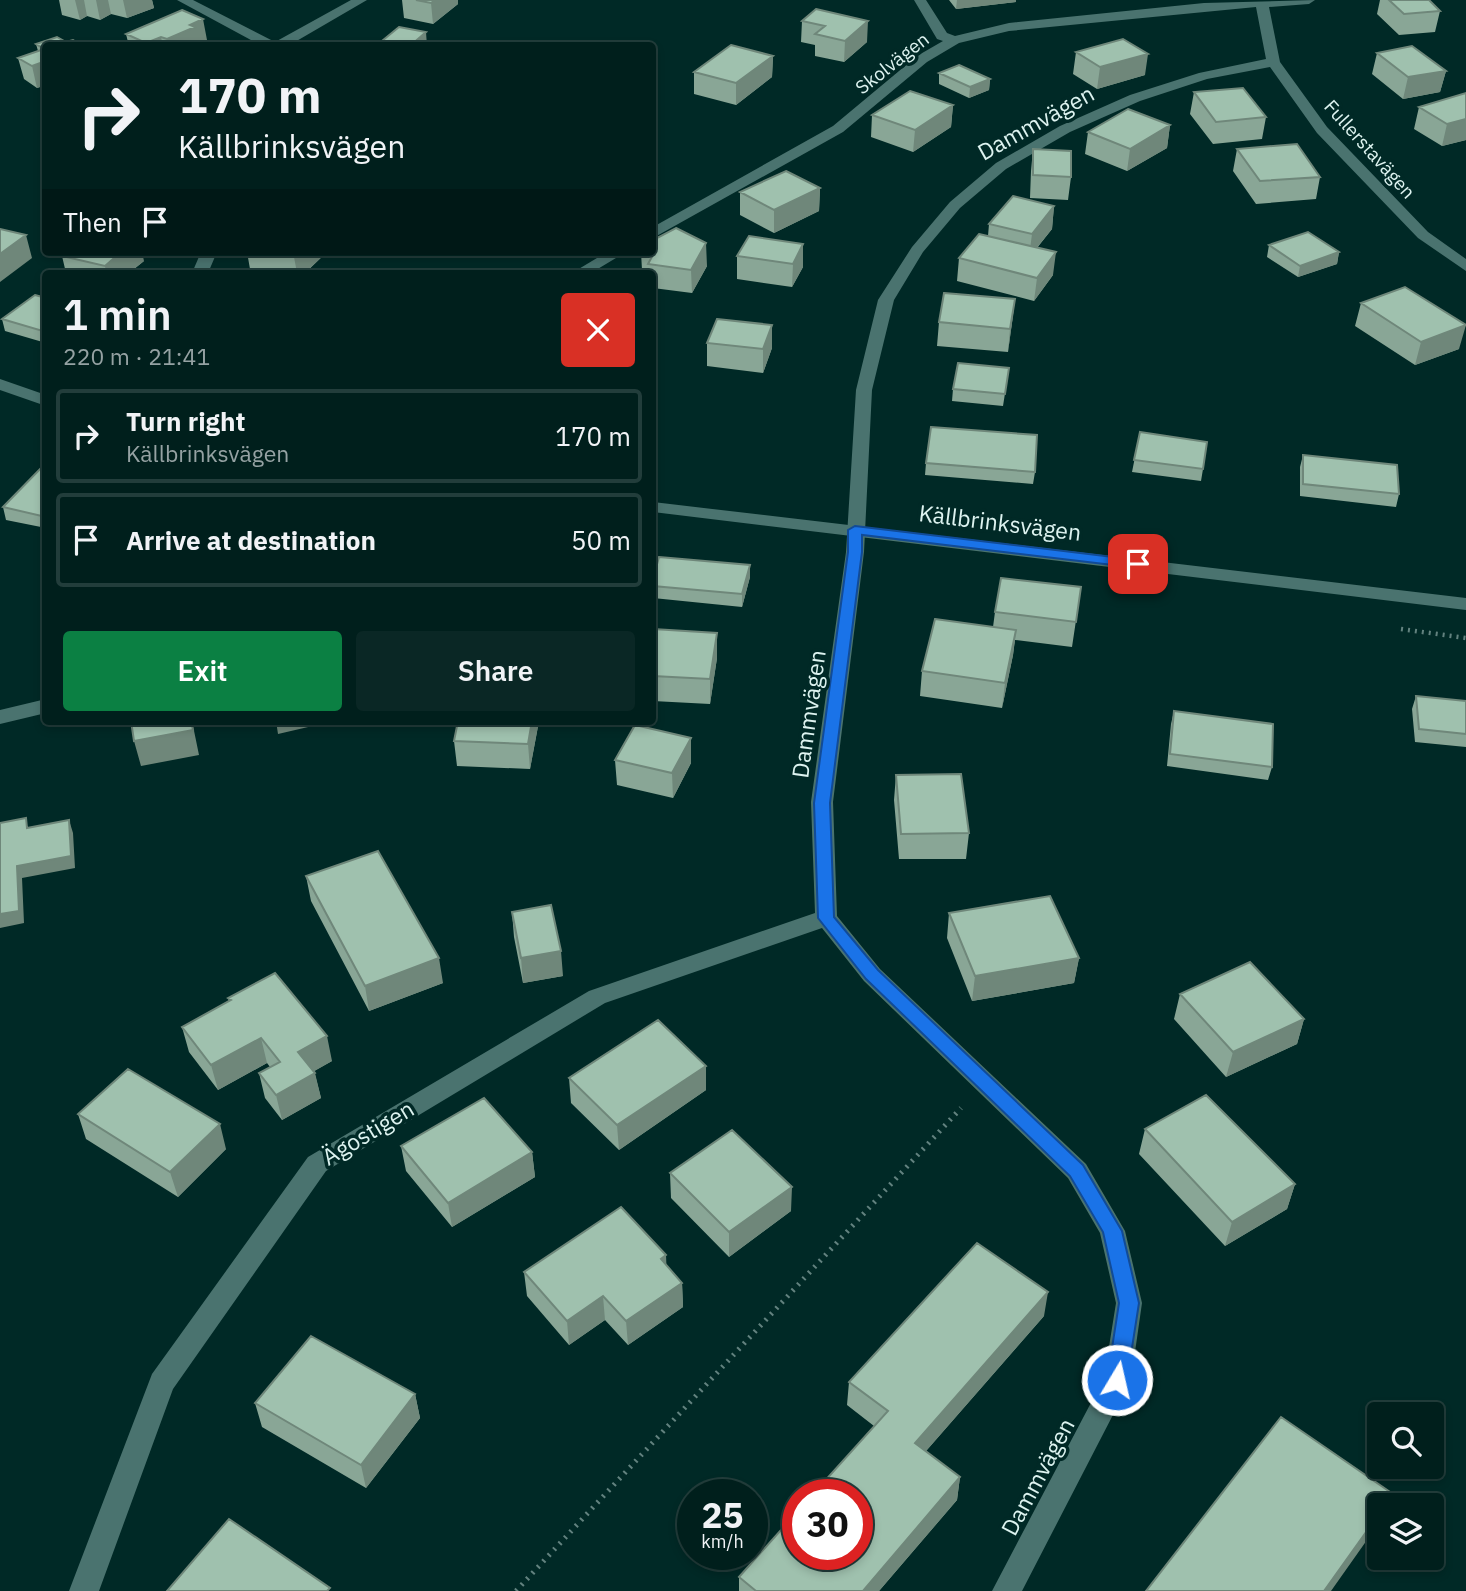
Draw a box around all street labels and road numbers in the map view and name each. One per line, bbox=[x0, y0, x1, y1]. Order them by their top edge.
street label: Skolvägen bbox=[850, 27, 934, 99]
street label: Dammvägen bbox=[972, 78, 1099, 166]
street label: Fullerstavägen bbox=[1319, 95, 1421, 203]
street label: Källbrinksvägen bbox=[917, 497, 1083, 547]
street label: Dammvägen bbox=[784, 648, 832, 780]
street label: Ägostigen bbox=[316, 1093, 419, 1171]
street label: Dammvägen bbox=[994, 1413, 1081, 1540]

